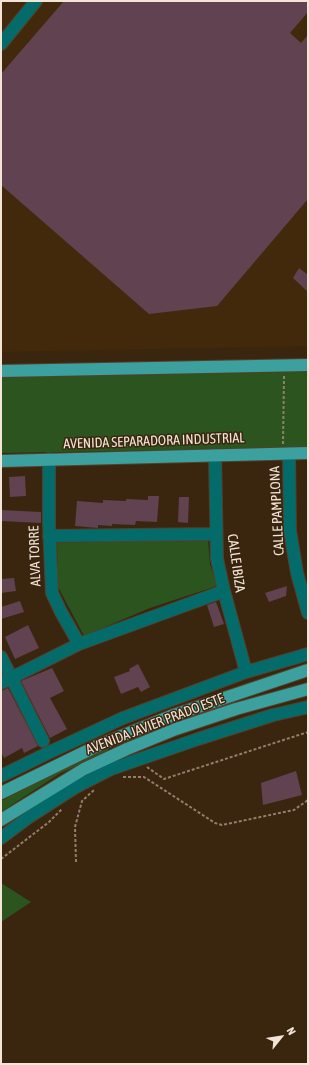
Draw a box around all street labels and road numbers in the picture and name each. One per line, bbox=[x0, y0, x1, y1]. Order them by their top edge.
street label: AVENIDA SEPARADORA INDUSTRIAL bbox=[63, 429, 245, 453]
street label: CALLE PAMPLONA bbox=[266, 466, 288, 556]
street label: ALVA TORRE bbox=[26, 525, 44, 587]
street label: CALLE IBIZA bbox=[224, 533, 248, 593]
street label: AVENIDA JAVIER PRADO ESTE bbox=[83, 690, 227, 758]

